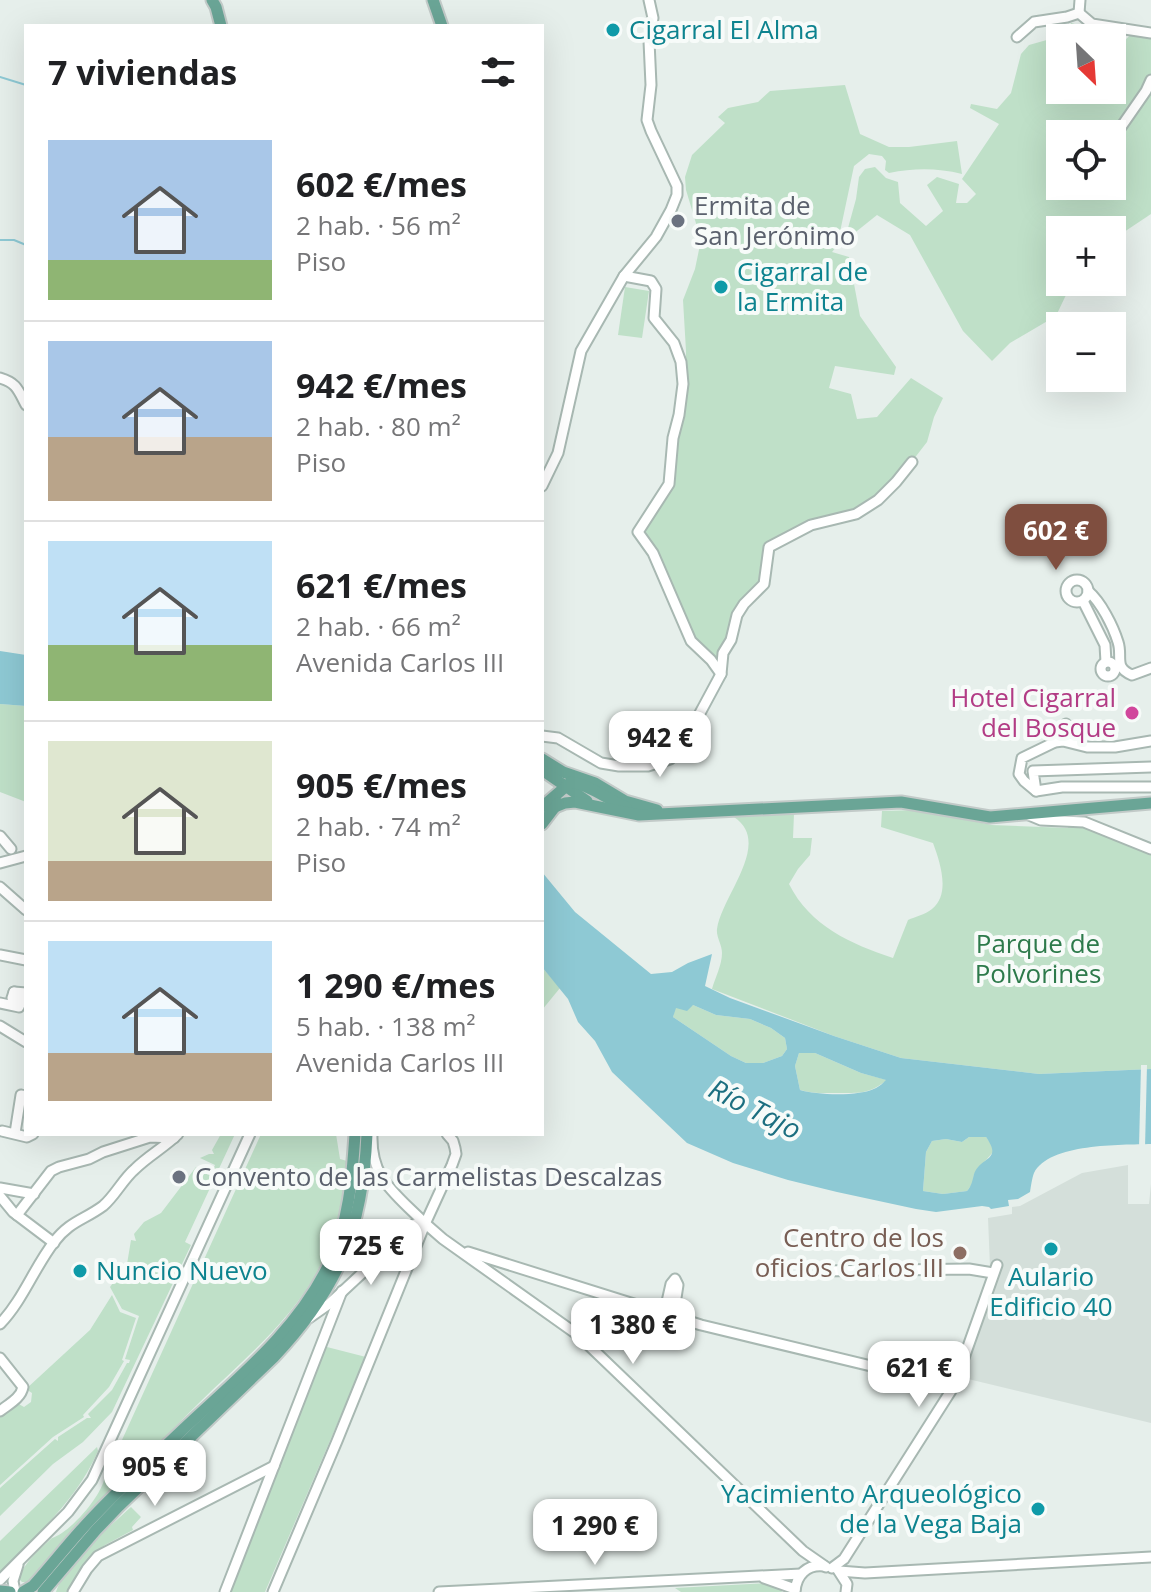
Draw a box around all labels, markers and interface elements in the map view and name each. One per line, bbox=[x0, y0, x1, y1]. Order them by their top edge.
place label: Cigarral El Alma bbox=[629, 11, 819, 47]
marker: Cigarral El Alma bbox=[604, 21, 622, 39]
north arrow bbox=[1046, 24, 1126, 104]
map controls bbox=[1046, 24, 1126, 392]
text: 7 viviendas bbox=[48, 49, 237, 95]
icon: filters bbox=[476, 50, 520, 94]
button: locate bbox=[1046, 120, 1126, 200]
text: 602 €/mes bbox=[296, 161, 467, 207]
icon: home bbox=[112, 172, 208, 268]
place label: Ermita de San Jerónimo bbox=[694, 187, 855, 253]
text: 2 hab. · 56 m² bbox=[296, 207, 461, 243]
marker: Ermita de San Jerónimo bbox=[669, 212, 687, 230]
button: + bbox=[1046, 216, 1126, 296]
text: Piso bbox=[296, 243, 346, 279]
place label: Cigarral de la Ermita bbox=[737, 253, 868, 319]
marker: Cigarral de la Ermita bbox=[712, 278, 730, 296]
button: − bbox=[1046, 312, 1126, 392]
text: 942 €/mes bbox=[296, 362, 467, 408]
icon: home bbox=[112, 373, 208, 469]
text: 2 hab. · 80 m² bbox=[296, 408, 461, 444]
text: Piso bbox=[296, 444, 346, 480]
pin: 602 € bbox=[1000, 504, 1112, 572]
text: 602 € bbox=[1023, 512, 1089, 548]
text: 621 €/mes bbox=[296, 562, 467, 608]
icon: home bbox=[112, 573, 208, 669]
text: 2 hab. · 66 m² bbox=[296, 608, 461, 644]
text: Avenida Carlos III bbox=[296, 644, 504, 680]
place label: Hotel Cigarral del Bosque bbox=[950, 679, 1116, 745]
marker: Hotel Cigarral del Bosque bbox=[1123, 704, 1141, 722]
pin: 942 € bbox=[604, 711, 716, 779]
text: 942 € bbox=[627, 719, 693, 755]
text: 905 €/mes bbox=[296, 762, 467, 808]
icon: home bbox=[112, 773, 208, 869]
text: 2 hab. · 74 m² bbox=[296, 808, 461, 844]
text: Piso bbox=[296, 844, 346, 880]
park label: Parque de Polvorines bbox=[975, 925, 1101, 991]
text: 1 290 €/mes bbox=[296, 962, 495, 1008]
icon: home bbox=[112, 973, 208, 1069]
text: 5 hab. · 138 m² bbox=[296, 1008, 476, 1044]
text: Avenida Carlos III bbox=[296, 1044, 504, 1080]
water label: Río Tajo bbox=[703, 1069, 808, 1147]
place label: Convento de las Carmelistas Descalzas bbox=[195, 1158, 662, 1194]
marker: Convento de las Carmelistas Descalzas bbox=[170, 1168, 188, 1186]
pin: 725 € bbox=[315, 1219, 427, 1287]
place label: Centro de los oficios Carlos III bbox=[755, 1219, 944, 1285]
text: 725 € bbox=[338, 1227, 404, 1263]
marker: Aulario Edificio 40 bbox=[1042, 1240, 1060, 1258]
marker: Centro de los oficios Carlos III bbox=[951, 1244, 969, 1262]
place label: Nuncio Nuevo bbox=[96, 1252, 268, 1288]
place label: Aulario Edificio 40 bbox=[989, 1258, 1113, 1324]
marker: Nuncio Nuevo bbox=[71, 1262, 89, 1280]
pin: 1 380 € bbox=[559, 1298, 707, 1366]
text: 1 380 € bbox=[589, 1306, 677, 1342]
pin: 621 € bbox=[863, 1341, 975, 1409]
text: 621 € bbox=[886, 1349, 952, 1385]
pin: 905 € bbox=[99, 1440, 211, 1508]
text: 905 € bbox=[122, 1448, 188, 1484]
place label: Yacimiento Arqueológico de la Vega Baja bbox=[721, 1475, 1022, 1541]
pin: 1 290 € bbox=[521, 1499, 669, 1567]
marker: Yacimiento Arqueológico de la Vega Baja bbox=[1029, 1500, 1047, 1518]
text: 1 290 € bbox=[551, 1507, 639, 1543]

